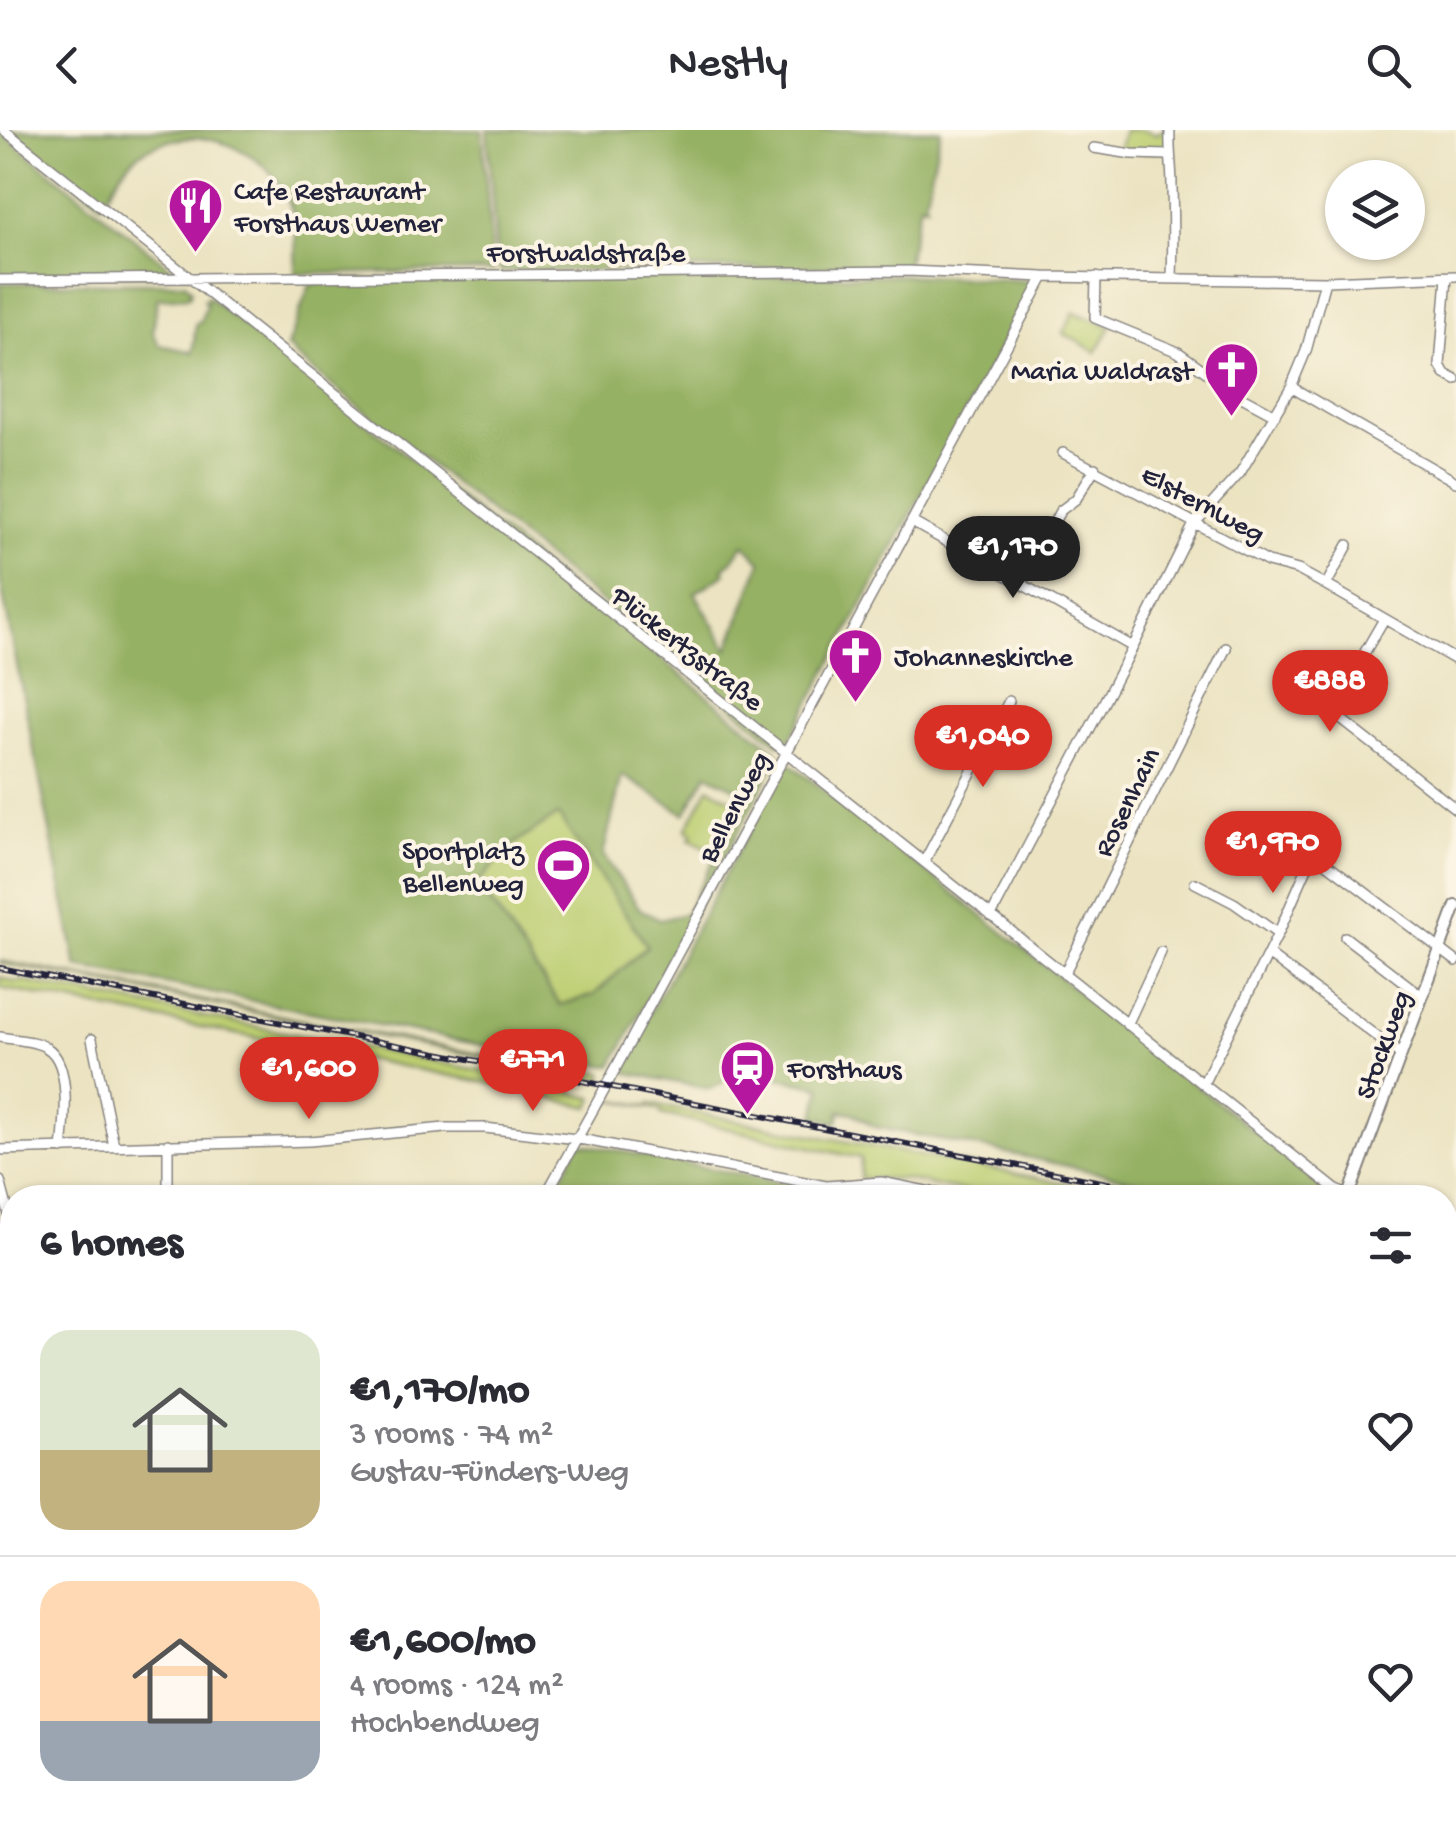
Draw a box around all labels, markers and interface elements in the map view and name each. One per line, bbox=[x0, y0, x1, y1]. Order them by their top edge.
icon: back bbox=[40, 38, 95, 93]
icon: search bbox=[1361, 38, 1416, 93]
text: Nestly bbox=[668, 39, 788, 92]
map controls bbox=[1325, 160, 1425, 260]
button: layers bbox=[1325, 160, 1425, 260]
restaurant icon: Cafe Restaurant Forsthaus Werner bbox=[165, 175, 225, 254]
place label: Cafe Restaurant Forsthaus Werner bbox=[233, 177, 443, 242]
street label: Forstwaldstraße bbox=[485, 239, 686, 272]
church icon: Maria Waldrast bbox=[1202, 339, 1262, 418]
place label: Maria Waldrast bbox=[1011, 357, 1196, 390]
street label: Elsternweg bbox=[1135, 460, 1269, 552]
pin: €1,170 bbox=[932, 516, 1094, 601]
text: €1,170 bbox=[968, 529, 1058, 567]
street label: Plückertzstraße bbox=[603, 580, 769, 720]
church icon: Johanneskirche bbox=[825, 625, 885, 704]
place label: Johanneskirche bbox=[894, 643, 1073, 676]
pin: €888 bbox=[1271, 650, 1389, 735]
text: €888 bbox=[1294, 663, 1366, 701]
pin: €1,040 bbox=[902, 705, 1064, 790]
text: €1,040 bbox=[936, 718, 1030, 756]
street label: Rosenhain bbox=[1089, 742, 1170, 863]
street label: Bellenweg bbox=[693, 747, 779, 870]
pin: €1,970 bbox=[1192, 811, 1354, 896]
text: €1,970 bbox=[1227, 824, 1319, 862]
sports icon: Sportplatz Bellenweg bbox=[533, 835, 593, 914]
place label: Sportplatz Bellenweg bbox=[402, 837, 526, 902]
street label: Stockweg bbox=[1350, 987, 1420, 1104]
pin: €771 bbox=[474, 1029, 592, 1114]
pin: €1,600 bbox=[228, 1037, 390, 1122]
station icon: Forsthaus bbox=[718, 1037, 778, 1116]
text: €771 bbox=[500, 1042, 566, 1080]
text: €1,600 bbox=[262, 1050, 356, 1088]
place label: Forsthaus bbox=[786, 1055, 902, 1088]
icon: filters bbox=[1363, 1218, 1418, 1273]
text: 6 homes bbox=[40, 1221, 183, 1270]
text: €1,170/mo bbox=[350, 1368, 530, 1417]
icon: home bbox=[120, 1370, 240, 1490]
icon: heart bbox=[1363, 1403, 1418, 1458]
text: 3 rooms · 74 m² bbox=[350, 1417, 553, 1455]
text: Gustav-Fünders-Weg bbox=[350, 1455, 629, 1493]
text: €1,600/mo bbox=[350, 1619, 536, 1668]
icon: home bbox=[120, 1621, 240, 1741]
icon: heart bbox=[1363, 1654, 1418, 1709]
text: 4 rooms · 124 m² bbox=[350, 1668, 564, 1706]
text: Hochbendweg bbox=[350, 1706, 540, 1744]

